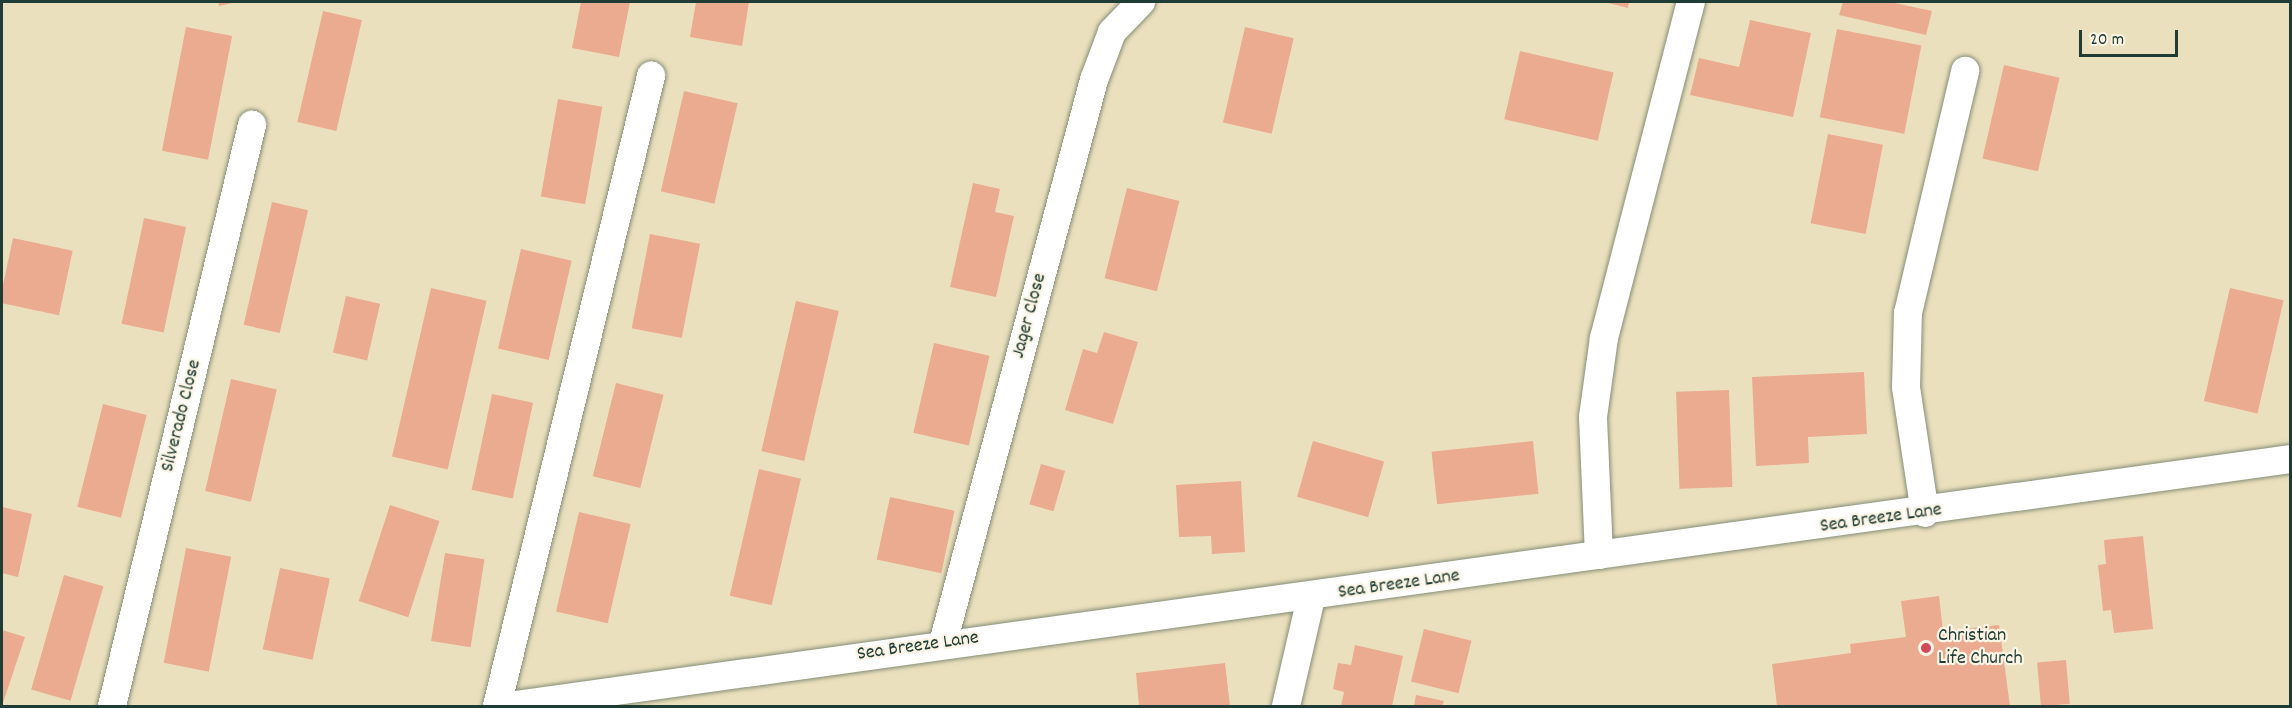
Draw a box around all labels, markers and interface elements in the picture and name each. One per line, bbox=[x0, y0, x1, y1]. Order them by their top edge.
scale bar bbox=[2082, 18, 2181, 56]
text: 20 m bbox=[2090, 28, 2124, 53]
street label: Jager Close bbox=[1007, 271, 1053, 361]
street label: Silverado Close bbox=[156, 357, 208, 475]
street label: Sea Breeze Lane bbox=[1819, 499, 1943, 539]
street label: Sea Breeze Lane bbox=[1337, 565, 1461, 605]
place label: Christian Life Church bbox=[1938, 624, 2023, 671]
street label: Sea Breeze Lane bbox=[856, 627, 980, 667]
marker: Christian Life Church bbox=[1919, 641, 1933, 655]

